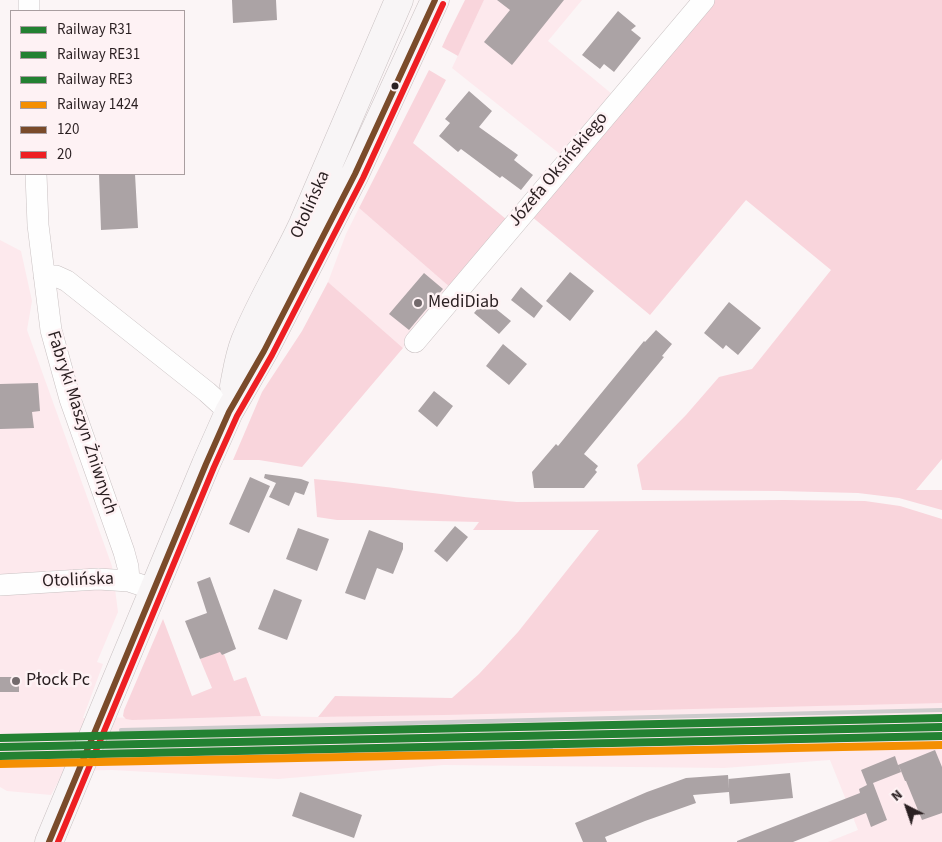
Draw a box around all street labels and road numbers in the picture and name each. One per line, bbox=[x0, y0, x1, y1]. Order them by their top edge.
street label: Józefa Oksińskiego bbox=[505, 108, 613, 232]
street label: Otolińska bbox=[287, 168, 335, 242]
street label: Fabryki Maszyn Żniwnych bbox=[41, 329, 121, 517]
street label: Otolińska bbox=[42, 569, 114, 593]

